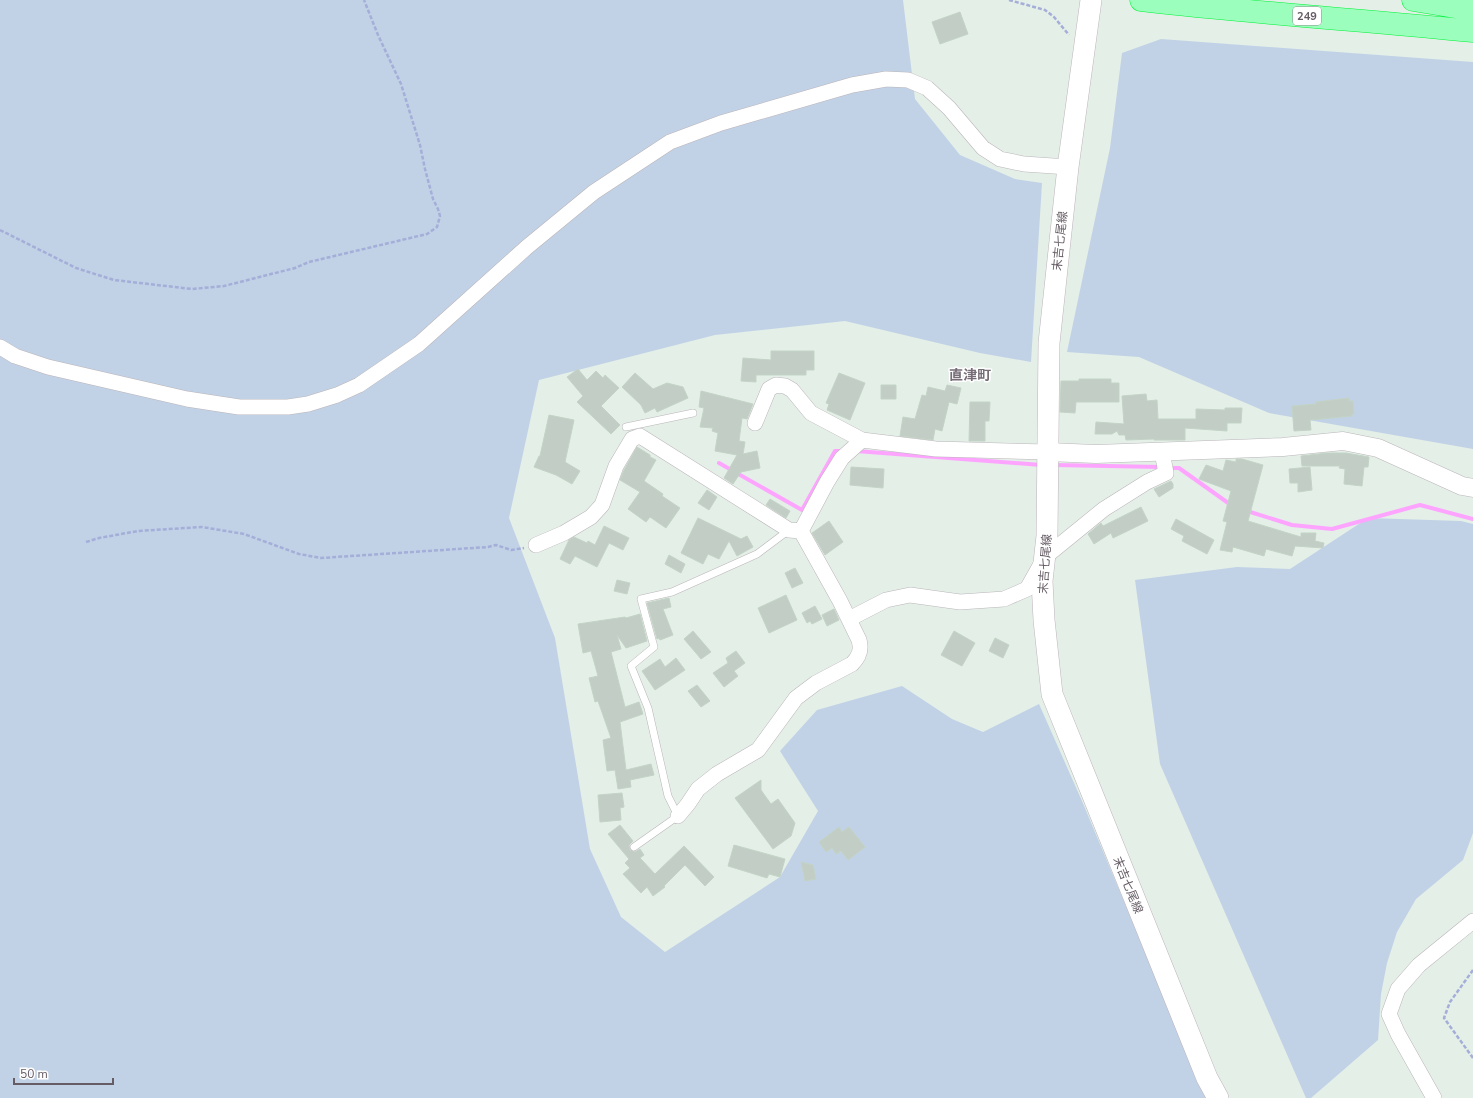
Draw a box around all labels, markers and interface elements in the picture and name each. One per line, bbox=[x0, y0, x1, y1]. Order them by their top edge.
road number: 249 bbox=[1293, 7, 1321, 25]
street label: 末吉七尾線 bbox=[1049, 210, 1071, 272]
district label: 直津町 bbox=[949, 366, 991, 385]
street label: 末吉七尾線 bbox=[1035, 534, 1055, 594]
street label: 末吉七尾線 bbox=[1109, 854, 1147, 916]
scale bar bbox=[14, 1060, 113, 1086]
text: 50 m bbox=[20, 1066, 48, 1082]

